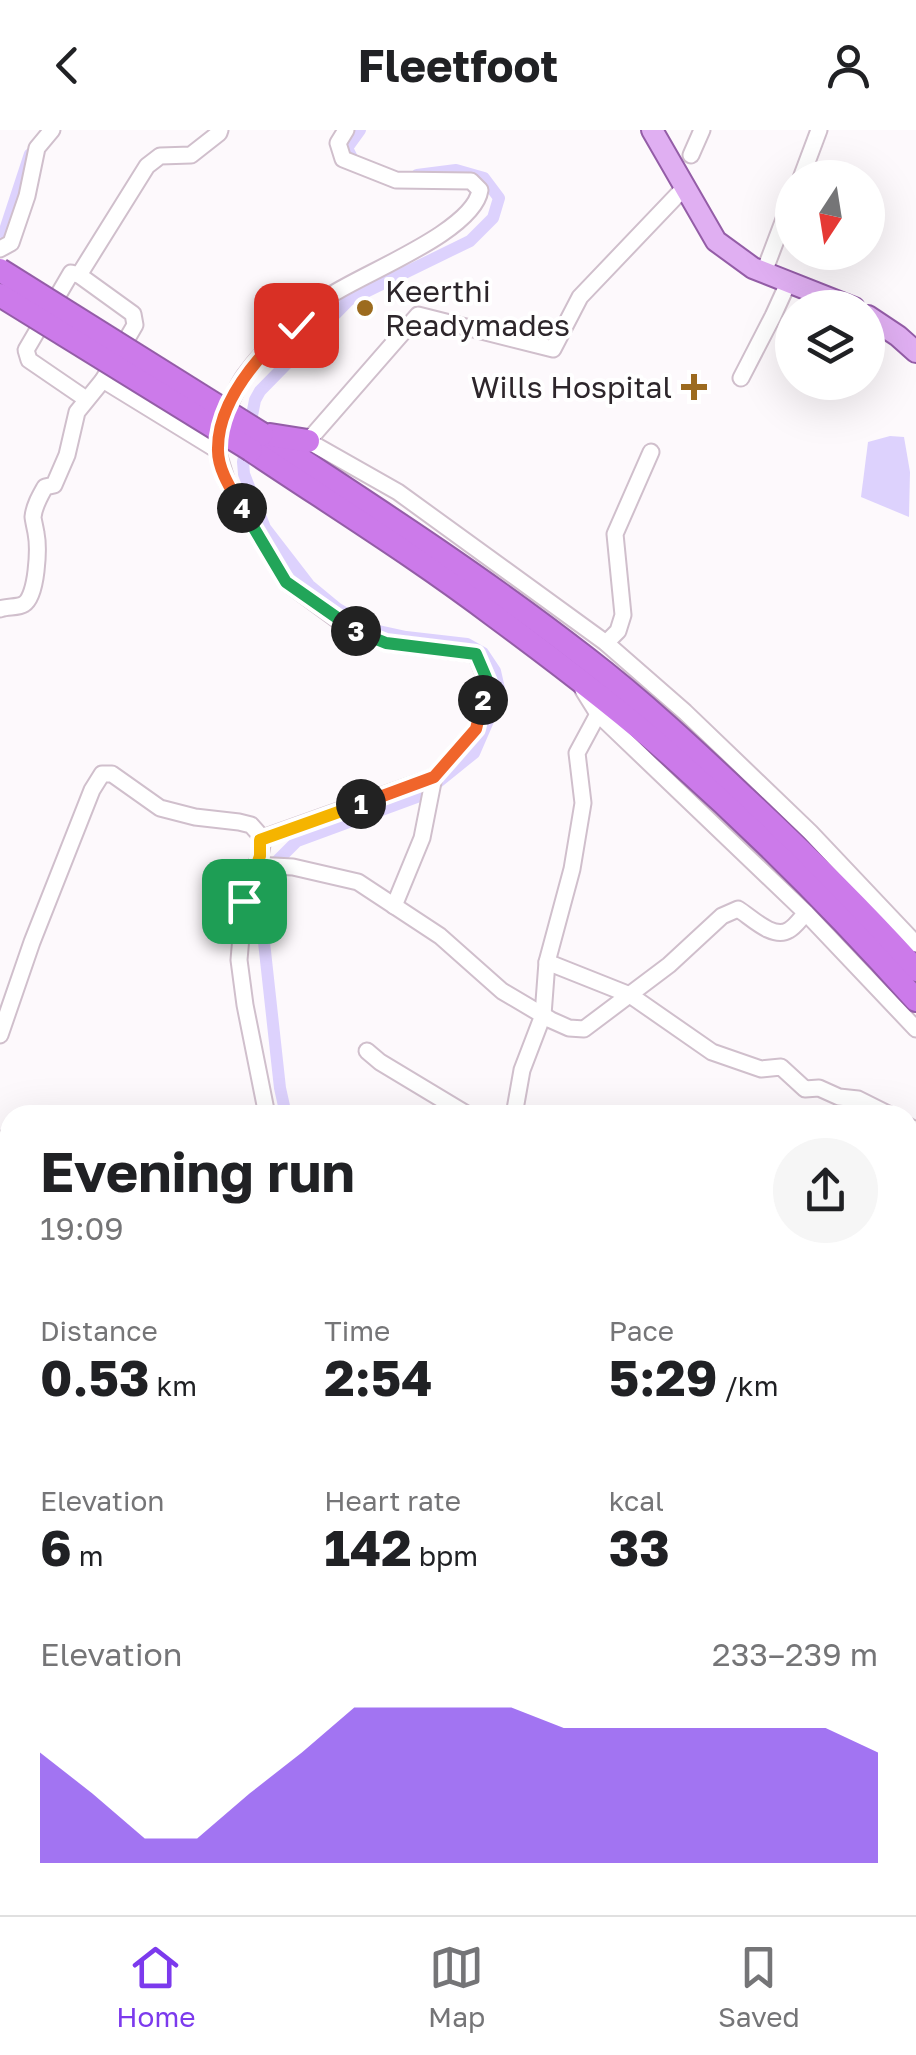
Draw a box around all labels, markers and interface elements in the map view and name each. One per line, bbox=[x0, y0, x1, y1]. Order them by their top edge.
icon: back bbox=[40, 38, 95, 93]
text: Fleetfoot bbox=[358, 38, 558, 92]
icon: person bbox=[821, 38, 876, 93]
north arrow bbox=[775, 160, 885, 270]
map controls bbox=[775, 160, 885, 400]
place label: Keerthi Readymades bbox=[385, 273, 570, 343]
pin bbox=[254, 283, 339, 368]
button: layers bbox=[775, 290, 885, 400]
marker: Keerthi Readymades bbox=[354, 297, 376, 319]
icon: check bbox=[269, 298, 324, 353]
place label: Wills Hospital bbox=[471, 369, 672, 405]
marker: Wills Hospital bbox=[681, 374, 707, 400]
pin: 4 bbox=[217, 483, 267, 533]
text: 4 bbox=[233, 491, 251, 524]
pin: 3 bbox=[331, 606, 381, 656]
text: 3 bbox=[347, 614, 365, 647]
pin: 2 bbox=[458, 675, 508, 725]
text: 2 bbox=[474, 683, 492, 716]
pin: 1 bbox=[336, 779, 386, 829]
text: 1 bbox=[354, 787, 368, 820]
pin bbox=[202, 859, 287, 944]
icon: arrive bbox=[217, 874, 272, 929]
text: Evening run bbox=[40, 1138, 355, 1204]
button: share bbox=[773, 1138, 878, 1243]
text: 19:09 bbox=[40, 1209, 124, 1247]
text: Distance bbox=[40, 1314, 158, 1347]
text: Time bbox=[324, 1314, 390, 1347]
text: Pace bbox=[609, 1314, 674, 1347]
text: 0.53 bbox=[40, 1347, 150, 1407]
text: 2:54 bbox=[324, 1347, 433, 1407]
text: 5:29 bbox=[609, 1347, 717, 1407]
text: km bbox=[150, 1369, 197, 1402]
text: /km bbox=[717, 1369, 778, 1402]
text: Elevation bbox=[40, 1484, 165, 1517]
text: Heart rate bbox=[324, 1484, 461, 1517]
text: kcal bbox=[609, 1484, 664, 1517]
text: 6 bbox=[40, 1517, 72, 1577]
text: 142 bbox=[324, 1517, 412, 1577]
text: 33 bbox=[609, 1517, 670, 1577]
text: m bbox=[72, 1539, 104, 1572]
text: bpm bbox=[412, 1539, 478, 1572]
text: Elevation bbox=[40, 1635, 182, 1673]
text: 233–239 m bbox=[712, 1635, 878, 1673]
tab: Home bbox=[116, 1940, 195, 2033]
tab: Map bbox=[428, 1940, 485, 2033]
tab: Saved bbox=[718, 1940, 800, 2033]

